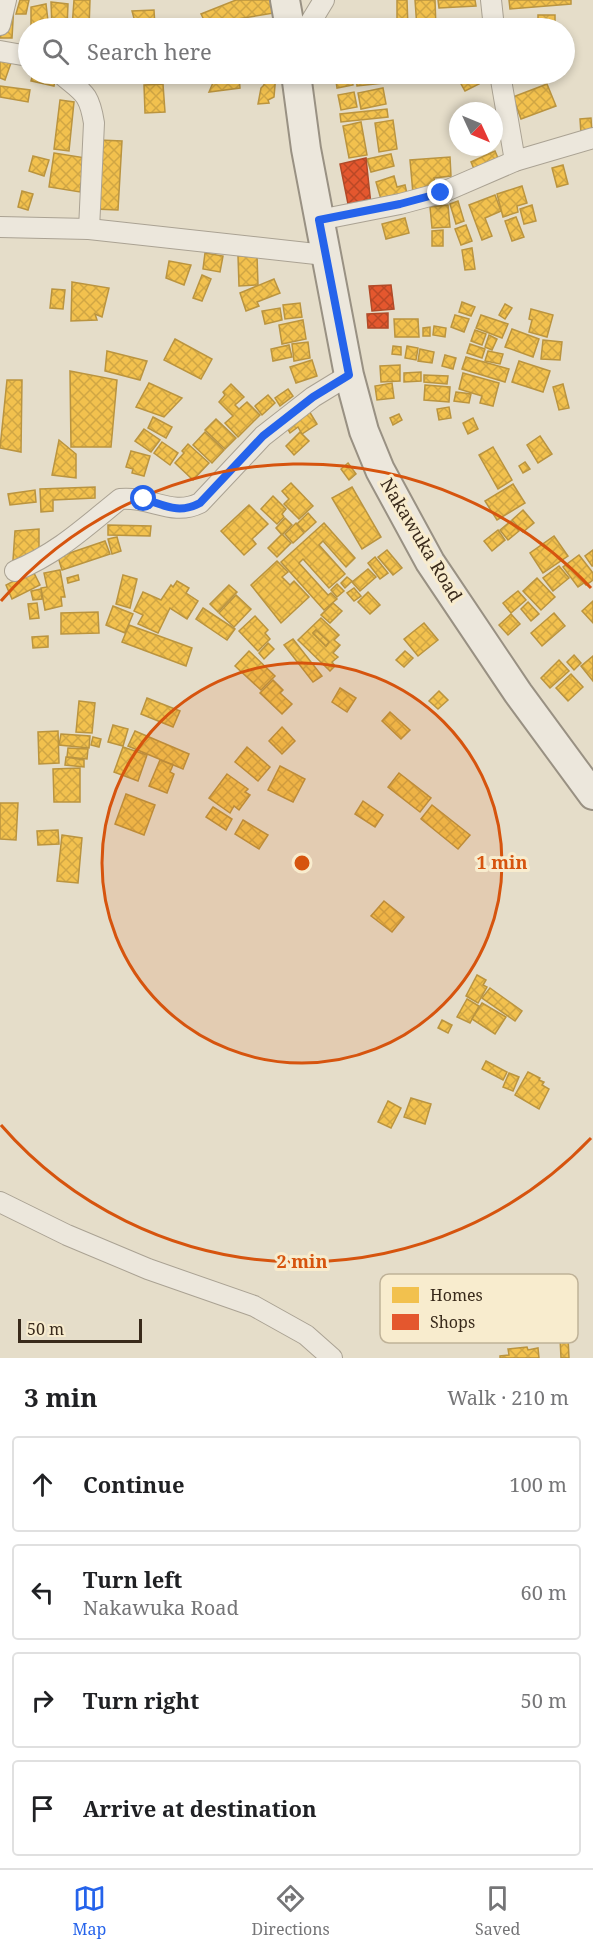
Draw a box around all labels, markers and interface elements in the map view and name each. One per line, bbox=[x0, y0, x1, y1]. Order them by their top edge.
search box bbox=[18, 18, 575, 84]
icon: search bbox=[39, 35, 72, 68]
text: Search here bbox=[87, 36, 212, 66]
north arrow bbox=[449, 102, 503, 156]
route end bbox=[427, 179, 453, 205]
street label: Nakawuka Road bbox=[375, 473, 468, 606]
route start bbox=[130, 485, 156, 511]
text: 1 min bbox=[477, 850, 527, 874]
centre of rings bbox=[292, 853, 312, 873]
text: 2 min bbox=[277, 1249, 327, 1273]
legend bbox=[380, 1274, 578, 1343]
text: Homes bbox=[430, 1284, 483, 1306]
text: Shops bbox=[430, 1311, 475, 1333]
scale bar bbox=[18, 1316, 142, 1344]
text: 50 m bbox=[27, 1318, 64, 1340]
text: 3 min bbox=[24, 1379, 98, 1415]
text: Walk · 210 m bbox=[447, 1384, 569, 1411]
icon: ahead bbox=[26, 1468, 59, 1501]
text: Continue bbox=[83, 1469, 185, 1499]
text: 100 m bbox=[509, 1471, 567, 1498]
text: Turn left bbox=[83, 1564, 182, 1594]
icon: left bbox=[26, 1576, 59, 1609]
text: 60 m bbox=[521, 1579, 567, 1606]
text: Nakawuka Road bbox=[83, 1594, 239, 1621]
icon: right bbox=[26, 1684, 59, 1717]
text: Turn right bbox=[83, 1685, 199, 1715]
text: 50 m bbox=[521, 1687, 567, 1714]
icon: arrive bbox=[26, 1792, 59, 1825]
text: Arrive at destination bbox=[83, 1793, 317, 1823]
tab: Map bbox=[73, 1882, 106, 1940]
tab: Directions bbox=[252, 1882, 330, 1940]
tab: Saved bbox=[475, 1882, 520, 1940]

